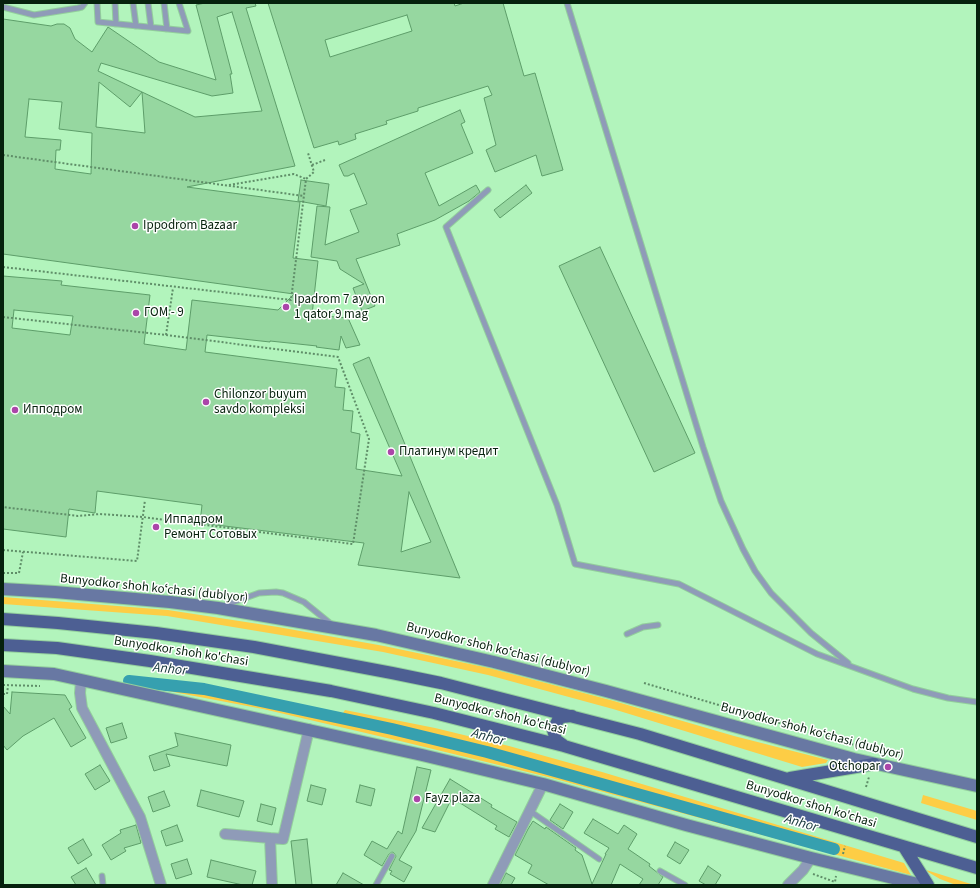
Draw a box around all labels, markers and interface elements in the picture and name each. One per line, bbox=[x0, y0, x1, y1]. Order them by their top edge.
place label: Ippodrom Bazaar bbox=[143, 218, 237, 234]
marker: Ippodrom Bazaar bbox=[130, 221, 140, 231]
place label: Ipadrom 7 ayvon 1 qator 9 mag bbox=[294, 292, 385, 323]
marker: Ipadrom 7 ayvon 1 qator 9 mag bbox=[281, 302, 291, 312]
place label: ГОМ - 9 bbox=[144, 305, 184, 321]
marker: ГОМ - 9 bbox=[131, 308, 141, 318]
place label: Chilonzor buyum savdo kompleksi bbox=[214, 387, 307, 418]
marker: Chilonzor buyum savdo kompleksi bbox=[201, 397, 211, 407]
place label: Ипподром bbox=[23, 402, 83, 418]
marker: Ипподром bbox=[10, 405, 20, 415]
place label: Платинум кредит bbox=[399, 444, 499, 460]
marker: Платинум кредит bbox=[386, 447, 396, 457]
place label: Иппадром Ремонт Сотовых bbox=[164, 512, 257, 543]
marker: Иппадром Ремонт Сотовых bbox=[151, 522, 161, 532]
street label: Bunyodkor shoh koʻchasi (dublyor) bbox=[59, 571, 249, 607]
street label: Bunyodkor shoh koʻchasi (dublyor) bbox=[405, 620, 591, 680]
street label: Bunyodkor shoh ko'chasi bbox=[113, 634, 249, 670]
water label: Anhor bbox=[152, 660, 188, 680]
street label: Bunyodkor shoh ko'chasi bbox=[432, 691, 568, 739]
street label: Bunyodkor shoh koʻchasi (dublyor) bbox=[719, 700, 905, 764]
water label: Anhor bbox=[470, 726, 506, 750]
place label: Otchopar bbox=[829, 759, 880, 775]
marker: Otchopar bbox=[883, 762, 893, 772]
street label: Bunyodkor shoh ko'chasi bbox=[744, 778, 878, 832]
place label: Fayz plaza bbox=[425, 791, 480, 807]
marker: Fayz plaza bbox=[412, 794, 422, 804]
water label: Anhor bbox=[782, 811, 820, 837]

